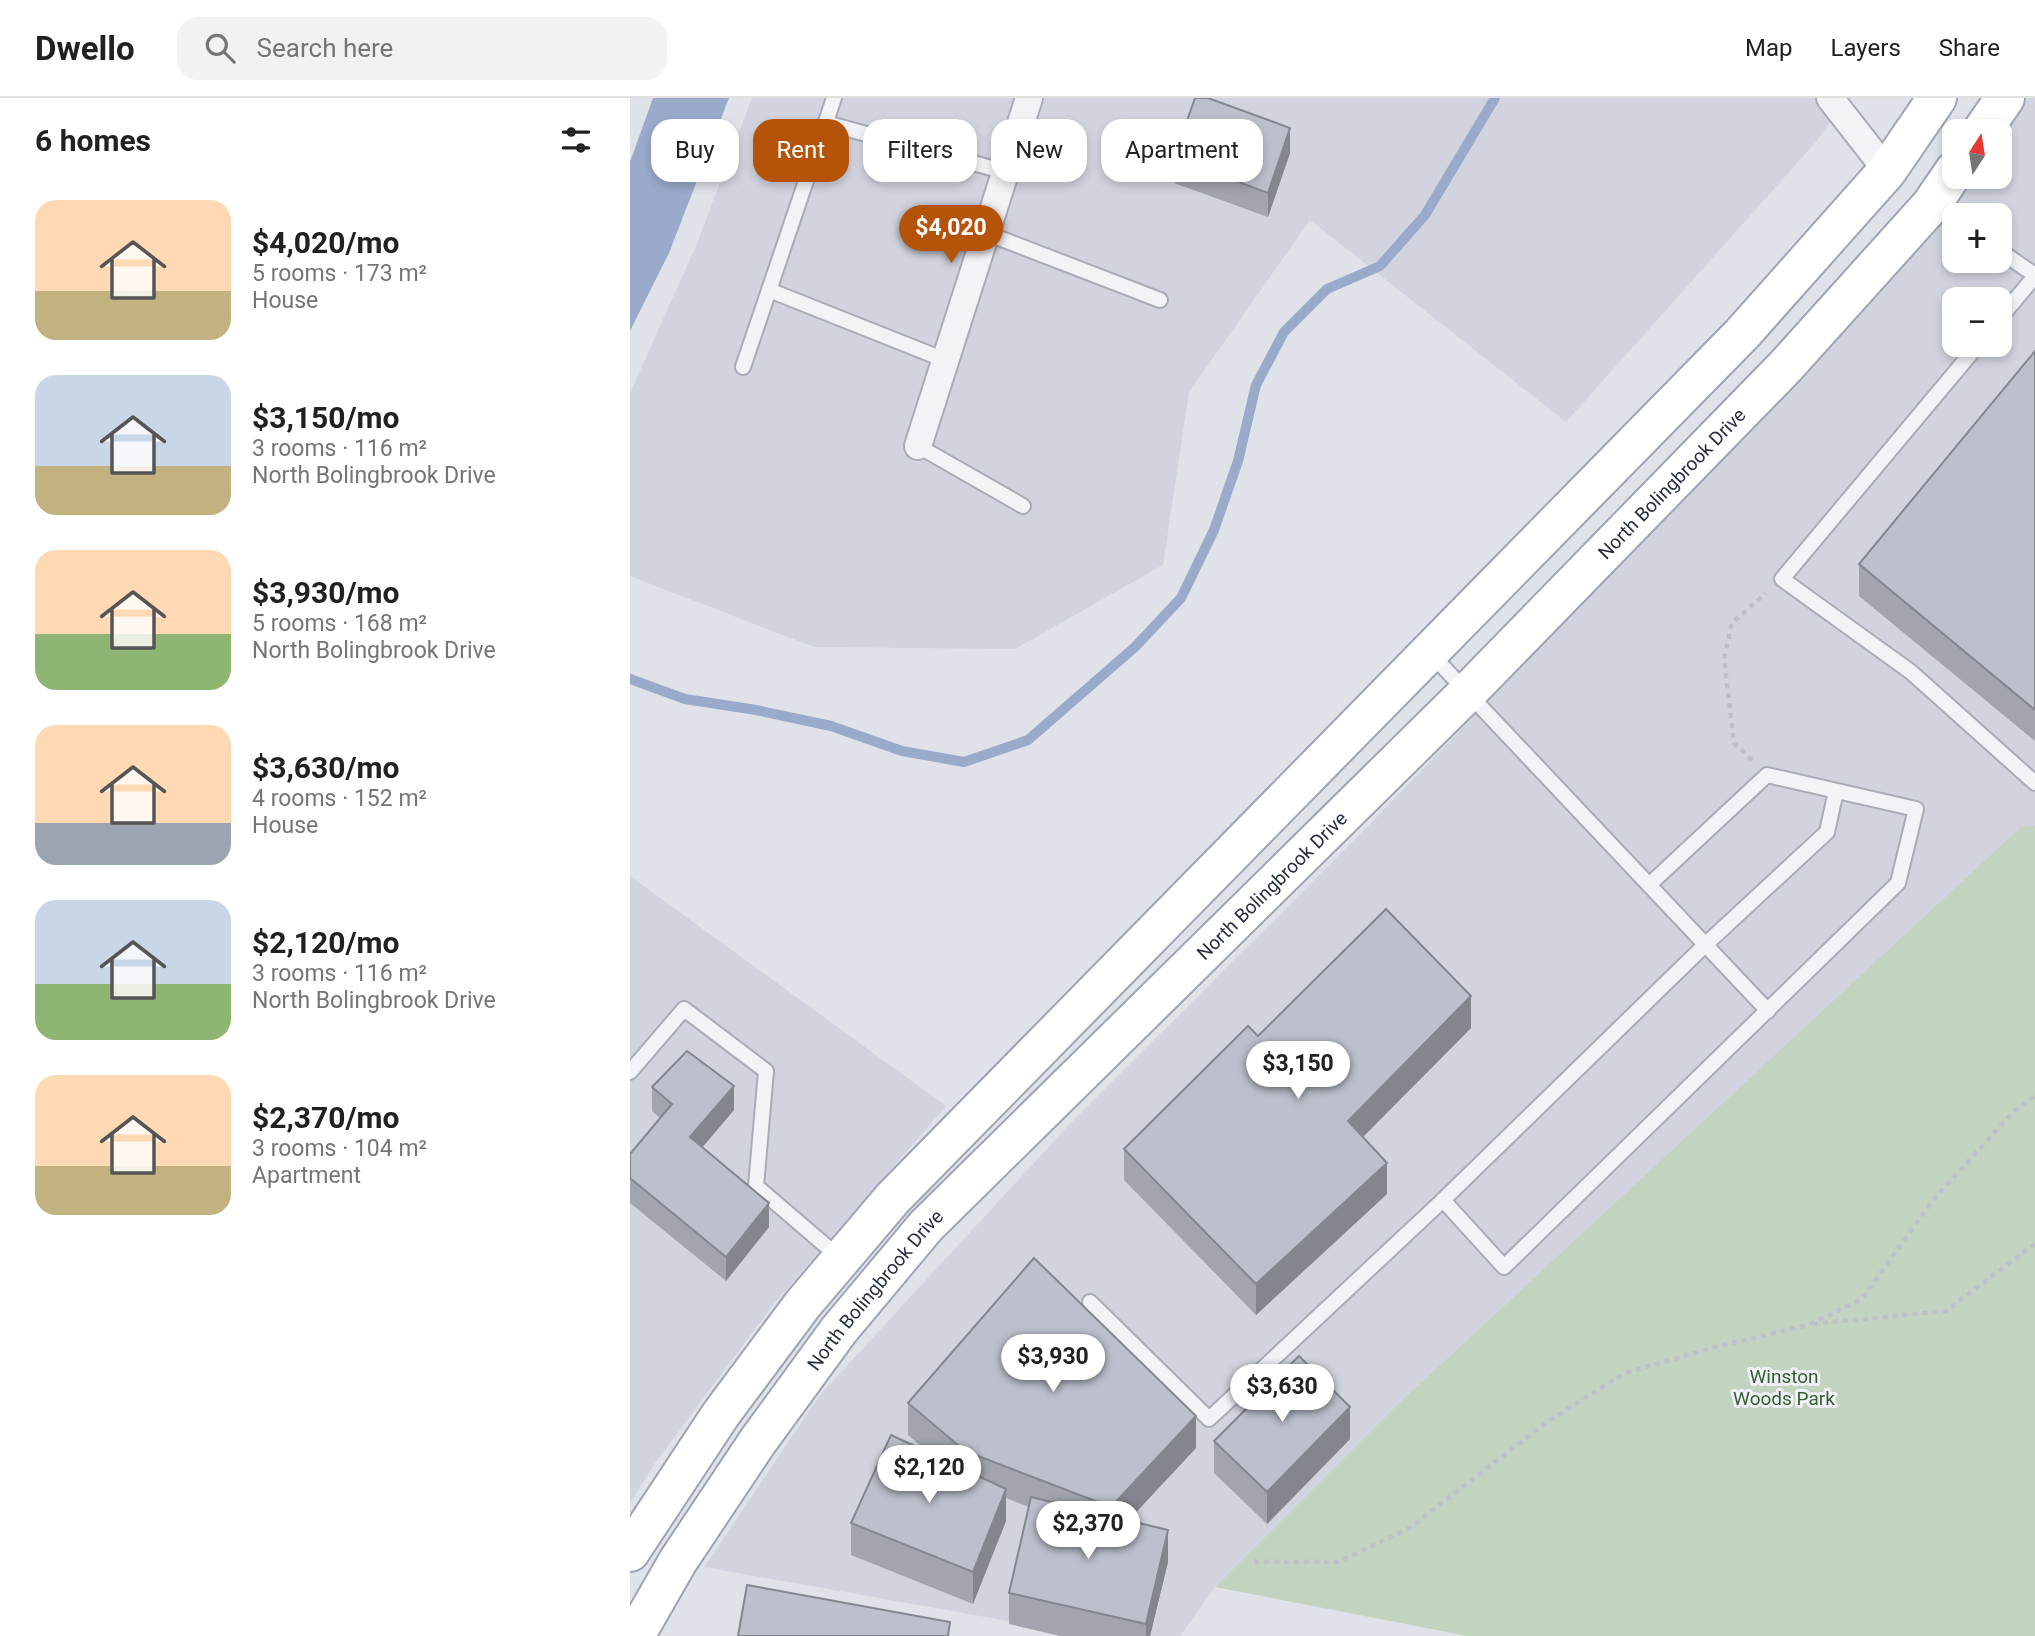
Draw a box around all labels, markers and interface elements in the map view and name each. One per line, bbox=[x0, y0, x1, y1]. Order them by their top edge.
search box bbox=[177, 17, 667, 80]
text: Dwello bbox=[35, 29, 135, 68]
icon: search bbox=[201, 29, 239, 67]
text: Search here bbox=[257, 33, 393, 63]
text: Map bbox=[1745, 34, 1793, 62]
text: Layers bbox=[1831, 34, 1901, 62]
text: Share bbox=[1939, 34, 2000, 62]
chip: Buy bbox=[651, 119, 739, 182]
chip: Rent bbox=[753, 119, 849, 182]
chip: Filters bbox=[863, 119, 977, 182]
chip: New bbox=[991, 119, 1087, 182]
chip: Apartment bbox=[1101, 119, 1263, 182]
north arrow bbox=[1942, 119, 2012, 189]
map controls bbox=[1942, 119, 2012, 357]
icon: filters bbox=[557, 121, 595, 159]
text: 6 homes bbox=[35, 123, 151, 158]
button: + bbox=[1942, 203, 2012, 273]
pin: $4,020 bbox=[894, 206, 1008, 265]
text: $4,020 bbox=[915, 214, 987, 241]
text: $4,020/mo bbox=[252, 225, 400, 260]
icon: home bbox=[91, 228, 175, 312]
text: 5 rooms · 173 m² bbox=[252, 260, 427, 287]
text: House bbox=[252, 287, 318, 314]
button: − bbox=[1942, 287, 2012, 357]
text: $3,150/mo bbox=[252, 400, 400, 435]
icon: home bbox=[91, 403, 175, 487]
street label: North Bolingbrook Drive bbox=[1593, 403, 1750, 564]
text: 3 rooms · 116 m² bbox=[252, 435, 427, 462]
text: North Bolingbrook Drive bbox=[252, 462, 496, 489]
text: $3,930/mo bbox=[252, 575, 400, 610]
icon: home bbox=[91, 578, 175, 662]
text: 5 rooms · 168 m² bbox=[252, 610, 427, 637]
text: North Bolingbrook Drive bbox=[252, 637, 496, 664]
text: $3,630/mo bbox=[252, 750, 400, 785]
icon: home bbox=[91, 753, 175, 837]
text: 4 rooms · 152 m² bbox=[252, 785, 427, 812]
street label: North Bolingbrook Drive bbox=[1192, 806, 1352, 964]
text: House bbox=[252, 812, 318, 839]
text: $2,120/mo bbox=[252, 925, 400, 960]
icon: home bbox=[91, 928, 175, 1012]
text: 3 rooms · 116 m² bbox=[252, 960, 427, 987]
text: North Bolingbrook Drive bbox=[252, 987, 496, 1014]
pin: $3,150 bbox=[1241, 1042, 1355, 1101]
text: $3,150 bbox=[1262, 1050, 1334, 1077]
text: $2,370/mo bbox=[252, 1100, 400, 1135]
icon: home bbox=[91, 1103, 175, 1187]
text: 3 rooms · 104 m² bbox=[252, 1135, 427, 1162]
text: Apartment bbox=[252, 1162, 361, 1189]
street label: North Bolingbrook Drive bbox=[802, 1204, 948, 1375]
pin: $3,930 bbox=[996, 1334, 1110, 1394]
text: $3,930 bbox=[1017, 1343, 1089, 1370]
pin: $3,630 bbox=[1225, 1364, 1339, 1424]
park label: Winston Woods Park bbox=[1733, 1365, 1835, 1410]
text: $3,630 bbox=[1246, 1373, 1318, 1400]
pin: $2,120 bbox=[872, 1446, 986, 1505]
text: $2,120 bbox=[893, 1454, 965, 1481]
pin: $2,370 bbox=[1031, 1502, 1145, 1561]
text: $2,370 bbox=[1052, 1510, 1124, 1537]

